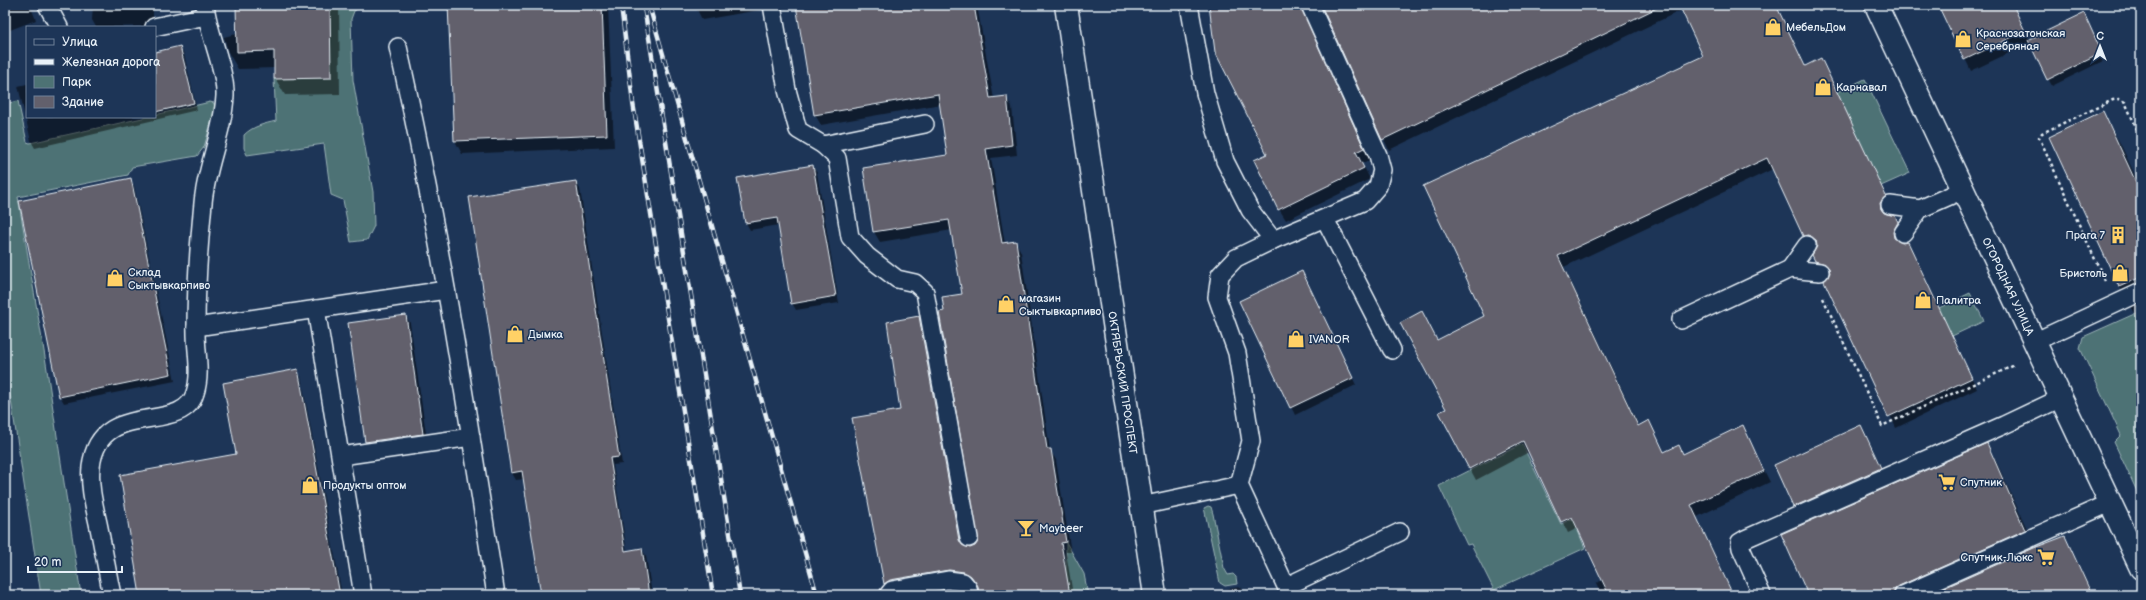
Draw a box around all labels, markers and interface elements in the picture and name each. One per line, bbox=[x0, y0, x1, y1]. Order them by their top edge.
shop icon: МебельДом bbox=[1763, 17, 1783, 37]
place label: МебельДом bbox=[1786, 21, 1846, 34]
legend bbox=[26, 26, 156, 118]
north arrow bbox=[2080, 26, 2120, 66]
place label: Краснозатонская Серебряная bbox=[1976, 27, 2065, 53]
shop icon: Краснозатонская Серебряная bbox=[1953, 29, 1973, 49]
text: С bbox=[2096, 30, 2104, 43]
text: Улица bbox=[62, 35, 98, 50]
text: Железная дорога bbox=[62, 55, 160, 70]
text: Парк bbox=[62, 75, 92, 90]
shop icon: Карнавал bbox=[1813, 77, 1833, 97]
place label: Карнавал bbox=[1836, 81, 1887, 94]
text: Здание bbox=[62, 95, 104, 110]
building icon: Прага 7 bbox=[2108, 225, 2128, 245]
place label: Прага 7 bbox=[2065, 229, 2106, 242]
street label: ОГОРОДНАЯ УЛИЦА bbox=[1980, 235, 2037, 338]
shop icon: Бристоль bbox=[2110, 263, 2130, 283]
place label: Склад Сыктывкарпиво bbox=[128, 266, 211, 292]
place label: Бристоль bbox=[2059, 267, 2108, 280]
shop icon: Склад Сыктывкарпиво bbox=[105, 268, 125, 288]
shop icon: Палитра bbox=[1913, 290, 1933, 310]
place label: магазин Сыктывкарпиво bbox=[1019, 292, 1102, 318]
shop icon: магазин Сыктывкарпиво bbox=[996, 294, 1016, 314]
place label: Палитра bbox=[1936, 294, 1981, 307]
street label: ОКТЯБРЬСКИЙ ПРОСПЕКТ bbox=[1106, 310, 1140, 456]
shop icon: Дымка bbox=[505, 324, 525, 344]
place label: Дымка bbox=[528, 328, 564, 341]
shop icon: IVANOR bbox=[1286, 329, 1306, 349]
place label: IVANOR bbox=[1309, 333, 1350, 346]
supermarket icon: Спутник bbox=[1937, 472, 1957, 492]
shop icon: Продукты оптом bbox=[300, 475, 320, 495]
place label: Спутник bbox=[1960, 476, 2002, 489]
place label: Продукты оптом bbox=[323, 479, 406, 492]
bar icon: Maybeer bbox=[1016, 518, 1036, 538]
place label: Maybeer bbox=[1039, 522, 1084, 535]
supermarket icon: Спутник-Люкс bbox=[2036, 547, 2056, 567]
scale bar bbox=[28, 548, 122, 574]
place label: Спутник-Люкс bbox=[1960, 551, 2034, 564]
text: 20 m bbox=[34, 555, 61, 570]

